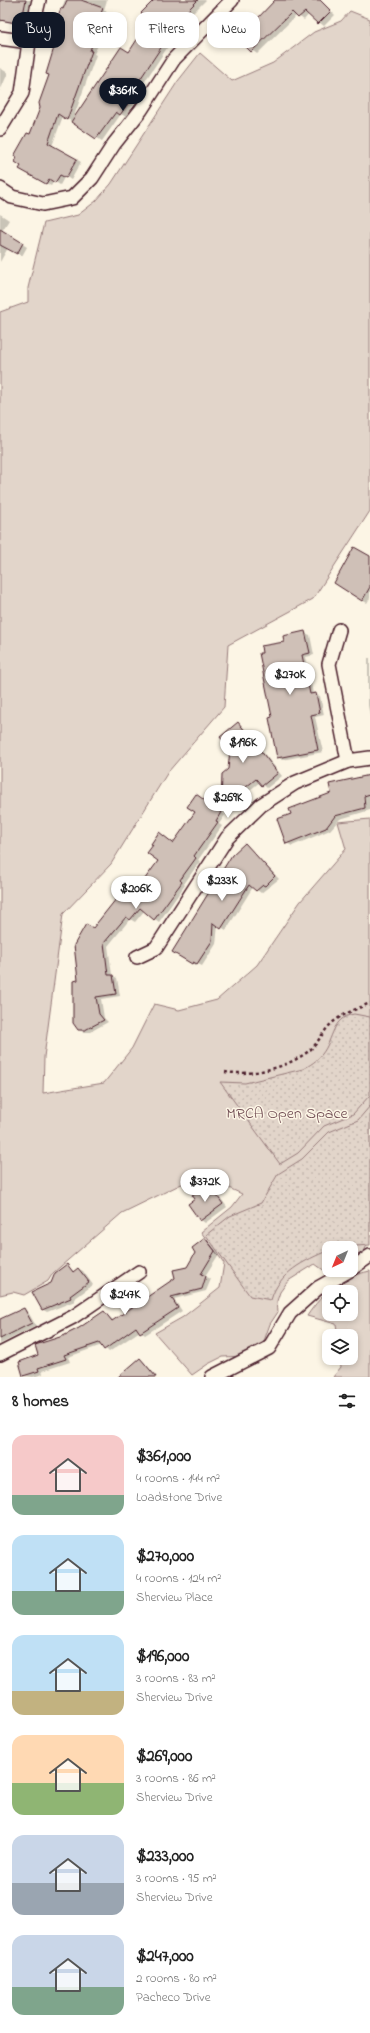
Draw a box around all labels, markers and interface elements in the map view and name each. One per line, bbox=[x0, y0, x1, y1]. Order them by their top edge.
chip: Buy bbox=[12, 12, 65, 48]
chip: Rent bbox=[73, 12, 127, 48]
chip: Filters bbox=[135, 12, 199, 48]
chip: New bbox=[207, 12, 260, 48]
pin: $361K bbox=[95, 78, 151, 112]
text: $361K bbox=[108, 81, 138, 100]
pin: $270K bbox=[262, 662, 318, 696]
text: $270K bbox=[274, 665, 306, 684]
pin: $196K bbox=[215, 730, 271, 764]
text: $196K bbox=[229, 733, 257, 752]
pin: $269K bbox=[200, 785, 256, 819]
text: $269K bbox=[213, 788, 243, 807]
pin: $233K bbox=[194, 868, 250, 902]
text: $233K bbox=[206, 871, 238, 890]
pin: $206K bbox=[108, 876, 164, 910]
text: $206K bbox=[120, 879, 152, 898]
park label: MRCA Open Space bbox=[226, 1102, 349, 1126]
pin: $372K bbox=[177, 1169, 233, 1203]
text: $372K bbox=[189, 1172, 221, 1191]
north arrow bbox=[322, 1241, 358, 1277]
map controls bbox=[322, 1241, 358, 1365]
pin: $247K bbox=[97, 1282, 153, 1316]
text: $247K bbox=[109, 1285, 141, 1304]
button: locate bbox=[322, 1285, 358, 1321]
button: layers bbox=[322, 1329, 358, 1365]
text: 8 homes bbox=[12, 1389, 69, 1414]
icon: filters bbox=[336, 1390, 358, 1412]
text: $361,000 bbox=[136, 1444, 191, 1469]
icon: home bbox=[44, 1451, 92, 1499]
text: 4 rooms · 144 m² bbox=[136, 1469, 220, 1488]
text: Loadstone Drive bbox=[136, 1488, 222, 1507]
text: $270,000 bbox=[136, 1544, 194, 1569]
icon: home bbox=[44, 1551, 92, 1599]
text: 4 rooms · 124 m² bbox=[136, 1569, 221, 1588]
text: Sherview Place bbox=[136, 1588, 213, 1607]
text: $196,000 bbox=[136, 1644, 189, 1669]
icon: home bbox=[44, 1651, 92, 1699]
text: 3 rooms · 83 m² bbox=[136, 1669, 216, 1688]
text: Sherview Drive bbox=[136, 1688, 212, 1707]
text: $269,000 bbox=[136, 1744, 192, 1769]
icon: home bbox=[44, 1751, 92, 1799]
text: 3 rooms · 86 m² bbox=[136, 1769, 216, 1788]
text: Sherview Drive bbox=[136, 1788, 212, 1807]
text: $233,000 bbox=[136, 1844, 194, 1869]
icon: home bbox=[44, 1851, 92, 1899]
text: 3 rooms · 95 m² bbox=[136, 1869, 217, 1888]
text: Sherview Drive bbox=[136, 1888, 212, 1907]
text: $247,000 bbox=[136, 1944, 194, 1969]
icon: home bbox=[44, 1951, 92, 1999]
text: 2 rooms · 80 m² bbox=[136, 1969, 217, 1988]
text: Pacheco Drive bbox=[136, 1988, 210, 2007]

